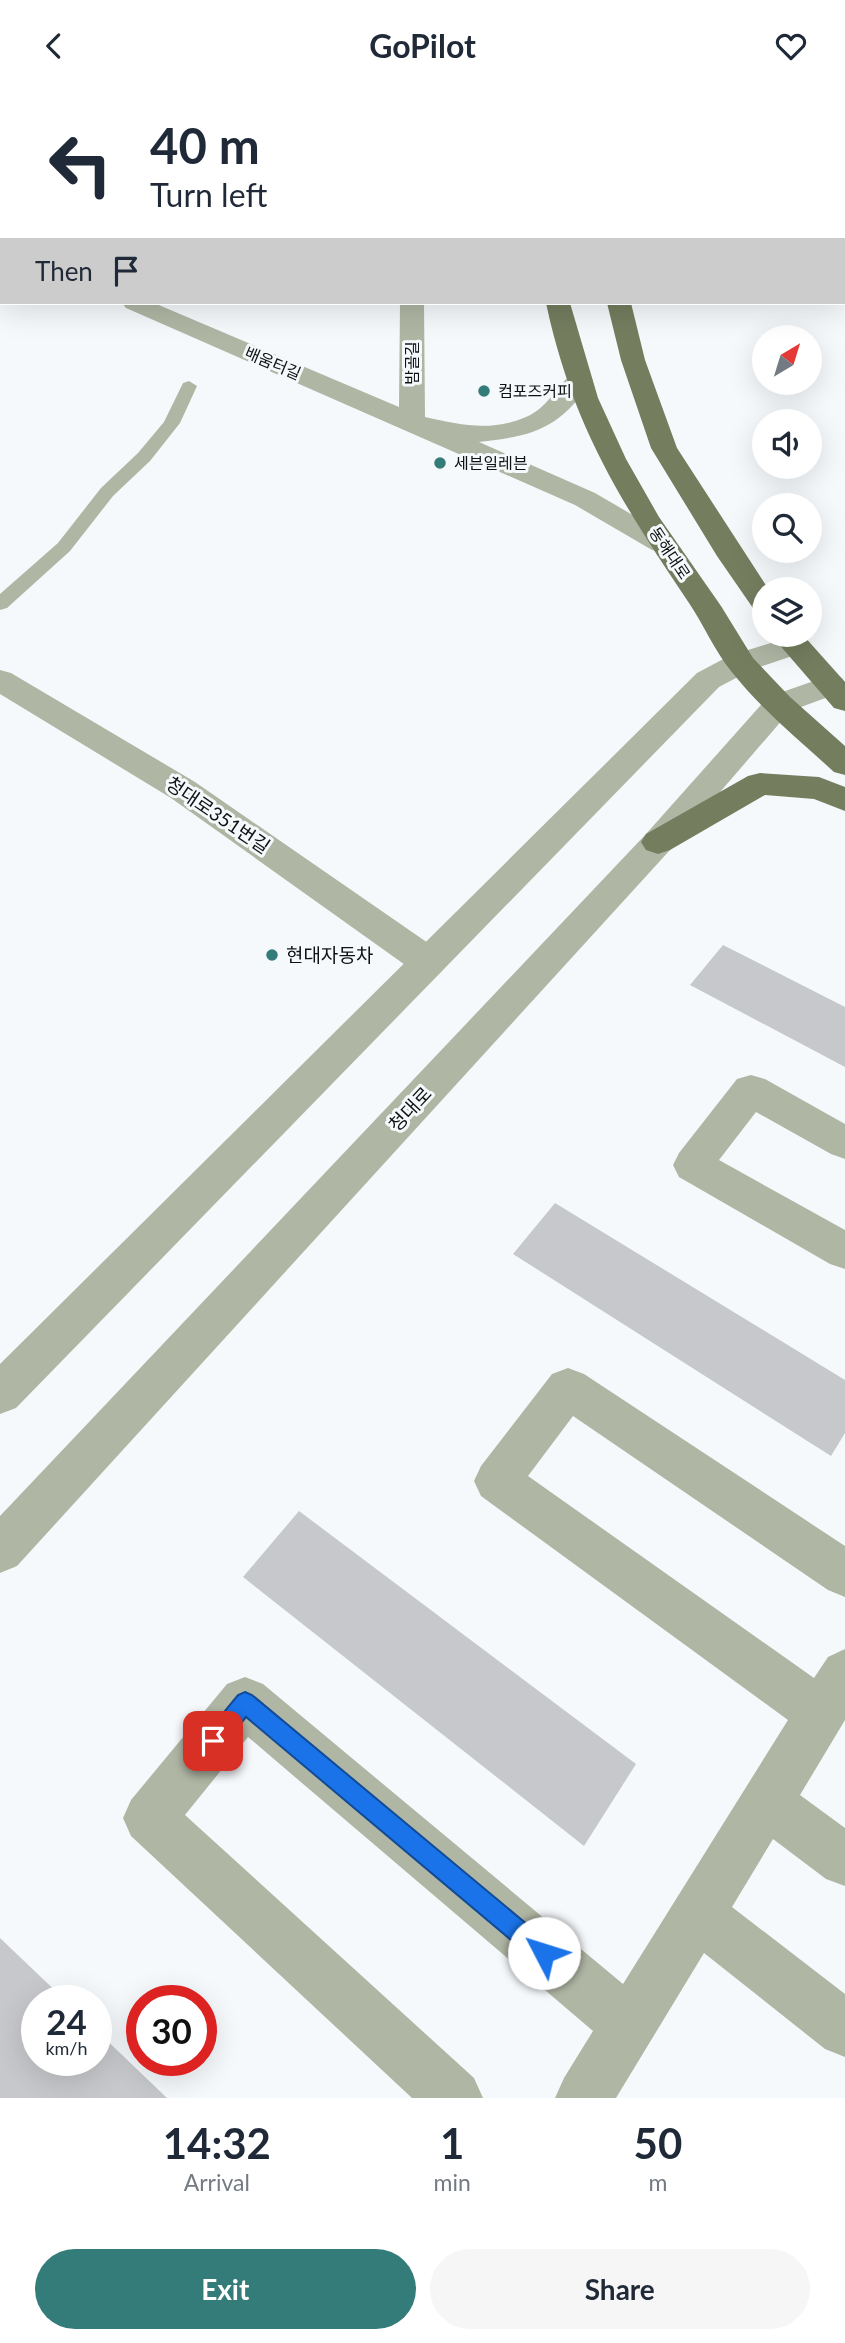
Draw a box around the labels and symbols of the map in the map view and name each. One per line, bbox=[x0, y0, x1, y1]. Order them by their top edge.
north arrow bbox=[752, 325, 822, 395]
street label: 밤골길 bbox=[402, 341, 421, 385]
street label: 배움터길 bbox=[242, 342, 304, 383]
place label: 컴포즈커피 bbox=[498, 381, 572, 400]
marker: 컴포즈커피 bbox=[476, 383, 492, 399]
place label: 세븐일레븐 bbox=[454, 453, 528, 472]
marker: 세븐일레븐 bbox=[432, 455, 448, 471]
street label: 동해대로 bbox=[646, 523, 695, 583]
street label: 청대로351번길 bbox=[162, 771, 275, 858]
place label: 현대자동차 bbox=[286, 943, 373, 966]
marker: 현대자동차 bbox=[264, 947, 280, 963]
street label: 청대로 bbox=[383, 1082, 436, 1136]
pin bbox=[183, 1711, 243, 1771]
position arrow bbox=[507, 1916, 581, 1990]
speed limit sign: 30 bbox=[126, 1985, 217, 2076]

